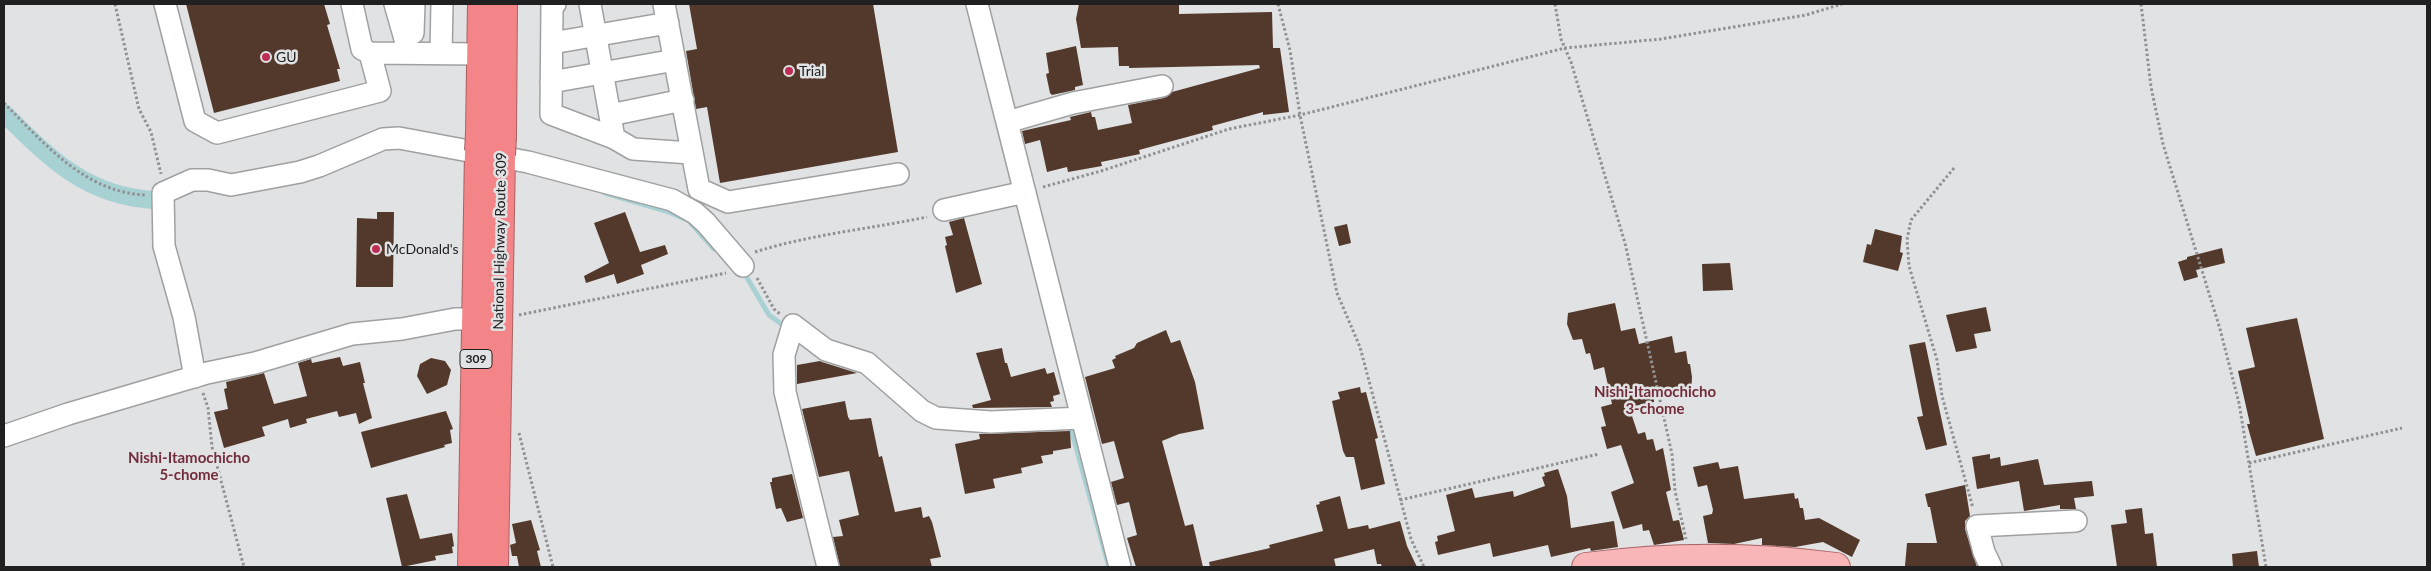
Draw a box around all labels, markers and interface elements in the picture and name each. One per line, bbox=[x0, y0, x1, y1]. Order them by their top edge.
place label: GU bbox=[276, 49, 297, 65]
marker: GU bbox=[260, 51, 272, 63]
place label: Trial bbox=[799, 63, 824, 79]
marker: Trial bbox=[783, 65, 795, 77]
street label: National Highway Route 309 bbox=[490, 152, 510, 330]
place label: McDonald's bbox=[386, 241, 459, 257]
marker: McDonald's bbox=[370, 243, 382, 255]
road number: 309 bbox=[460, 349, 492, 368]
district label: Nishi-Itamochicho 3-chome bbox=[1594, 383, 1716, 418]
district label: Nishi-Itamochicho 5-chome bbox=[128, 449, 250, 484]

